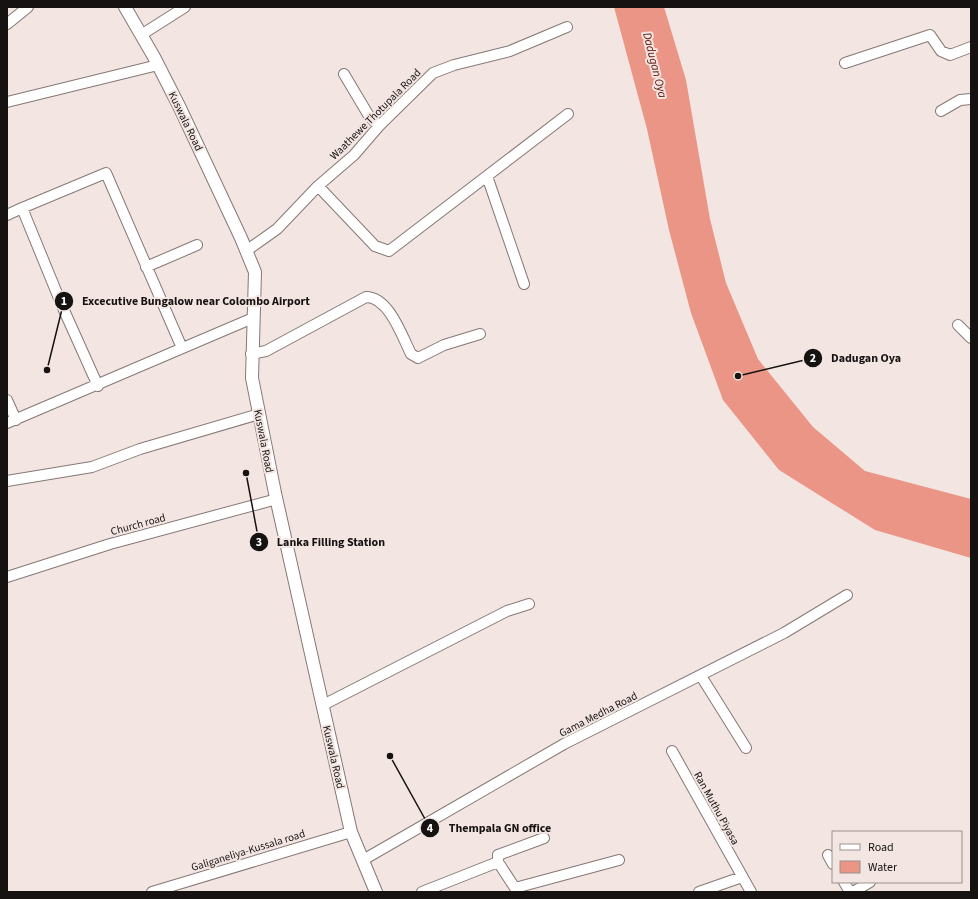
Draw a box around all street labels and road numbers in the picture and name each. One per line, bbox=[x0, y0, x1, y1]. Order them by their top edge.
street label: Waathewe Thotupala Road bbox=[327, 66, 424, 163]
street label: Kuswala Road bbox=[165, 89, 206, 153]
street label: Kuswala Road bbox=[250, 408, 277, 474]
street label: Church road bbox=[109, 510, 167, 539]
street label: Gama Medha Road bbox=[556, 688, 640, 741]
street label: Kuswala Road bbox=[319, 724, 348, 790]
street label: Ran Muthu Piyasa bbox=[690, 769, 743, 847]
street label: Galiganeliya-Kussala road bbox=[189, 826, 307, 875]

